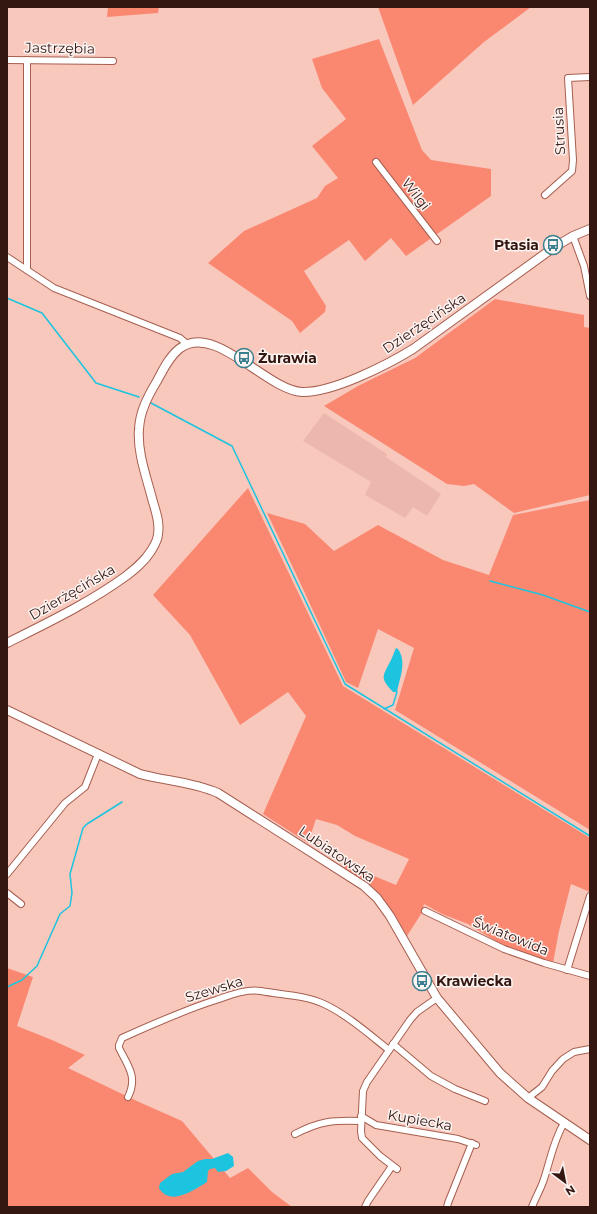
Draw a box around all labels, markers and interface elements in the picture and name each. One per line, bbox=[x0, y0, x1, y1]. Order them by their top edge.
street label: Jastrzębia bbox=[24, 38, 95, 58]
street label: Strusia bbox=[549, 106, 569, 156]
street label: Wilgi bbox=[398, 174, 434, 214]
bus stop icon: Ptasia bbox=[542, 234, 564, 256]
place label: Ptasia bbox=[494, 236, 539, 254]
street label: Dzierżęcińska bbox=[379, 289, 469, 357]
bus stop icon: Żurawia bbox=[233, 347, 255, 369]
place label: Żurawia bbox=[258, 349, 317, 367]
street label: Dzierżęcińska bbox=[26, 560, 118, 624]
street label: Lubiatowska bbox=[295, 822, 379, 886]
street label: Światowida bbox=[470, 913, 552, 959]
bus stop icon: Krawiecka bbox=[411, 970, 433, 992]
street label: Szewska bbox=[183, 972, 245, 1006]
place label: Krawiecka bbox=[436, 972, 512, 990]
street label: Kupiecka bbox=[386, 1105, 454, 1135]
north arrow bbox=[545, 1162, 585, 1202]
text: N bbox=[563, 1182, 578, 1199]

